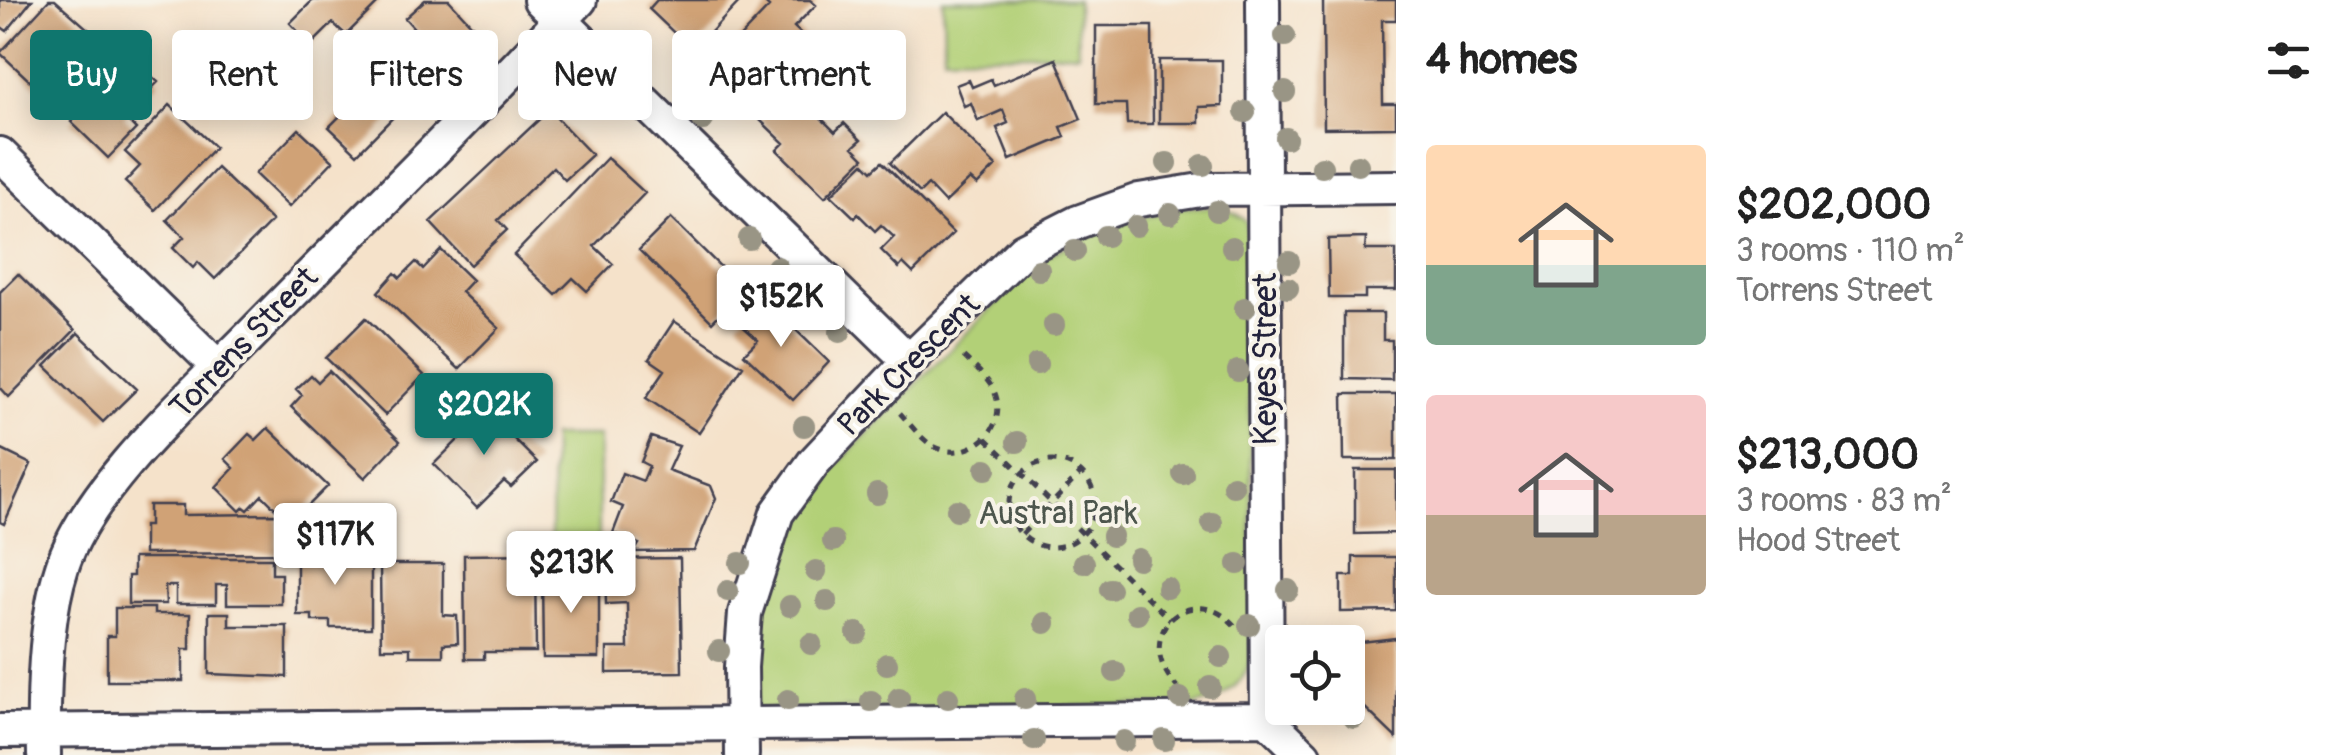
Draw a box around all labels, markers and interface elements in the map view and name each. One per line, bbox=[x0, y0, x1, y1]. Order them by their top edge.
chip: Buy bbox=[30, 30, 152, 120]
chip: Rent bbox=[172, 30, 313, 120]
chip: Filters bbox=[333, 30, 498, 120]
chip: New bbox=[518, 30, 652, 120]
chip: Apartment bbox=[672, 30, 906, 120]
icon: filters bbox=[2261, 33, 2316, 88]
text: 4 homes bbox=[1426, 34, 1577, 86]
text: $202,000 bbox=[1736, 179, 1931, 231]
icon: home bbox=[1506, 185, 1626, 305]
text: 3 rooms · 110 m² bbox=[1736, 231, 1965, 271]
street label: Torrens Street bbox=[161, 258, 327, 428]
pin: $152K bbox=[711, 265, 851, 350]
text: Torrens Street bbox=[1736, 271, 1932, 311]
street label: Keyes Street bbox=[1246, 273, 1286, 445]
text: $152K bbox=[739, 277, 823, 317]
street label: Park Crescent bbox=[829, 285, 989, 445]
pin: $202K bbox=[414, 373, 554, 458]
text: $202K bbox=[437, 385, 531, 425]
text: $213,000 bbox=[1736, 429, 1919, 481]
icon: home bbox=[1506, 435, 1626, 555]
text: 3 rooms · 83 m² bbox=[1736, 481, 1952, 521]
park label: Austral Park bbox=[978, 494, 1138, 534]
pin: $117K bbox=[265, 503, 405, 588]
text: $117K bbox=[296, 515, 374, 555]
text: Hood Street bbox=[1736, 521, 1900, 561]
pin: $213K bbox=[501, 531, 641, 616]
text: $213K bbox=[529, 543, 613, 583]
map controls bbox=[1265, 625, 1365, 725]
button: locate bbox=[1265, 625, 1365, 725]

